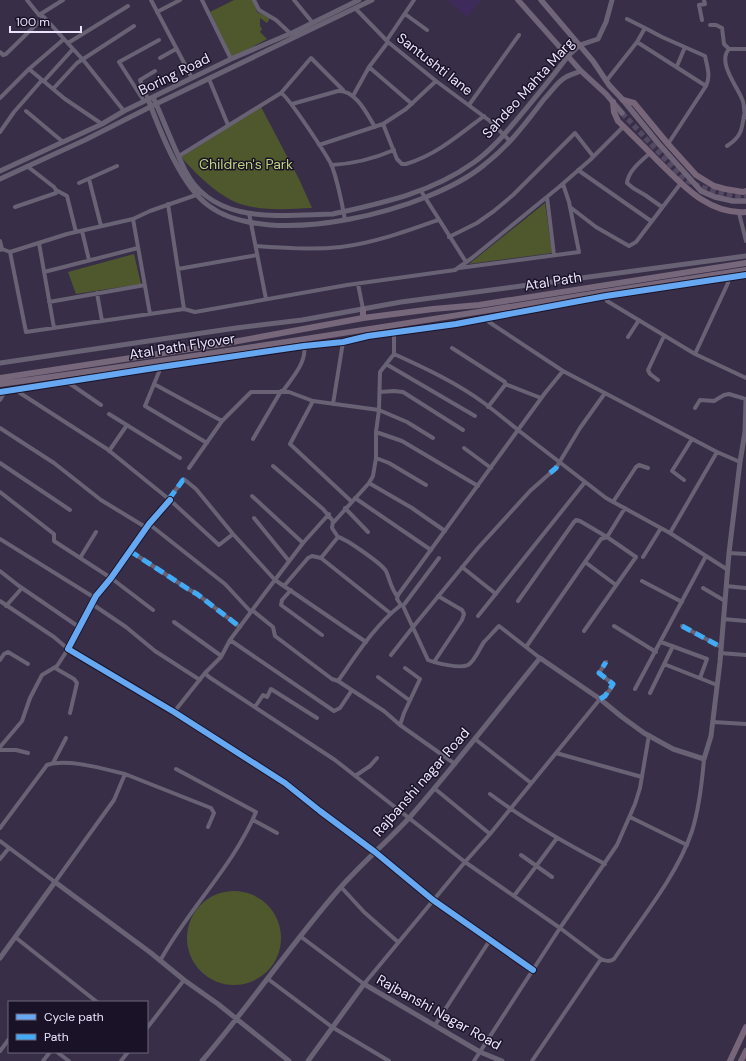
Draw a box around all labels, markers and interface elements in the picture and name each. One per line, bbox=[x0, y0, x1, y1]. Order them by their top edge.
scale bar bbox=[10, 8, 81, 34]
text: 100 m bbox=[16, 14, 50, 30]
street label: Santushti lane bbox=[393, 29, 477, 99]
street label: Sahdeo Mahta Marg bbox=[478, 34, 578, 142]
street label: Boring Road bbox=[135, 49, 213, 99]
park label: Children's Park bbox=[199, 155, 293, 173]
street label: Atal Path bbox=[523, 268, 583, 294]
street label: Atal Path Flyover bbox=[128, 329, 236, 363]
street label: Rajbanshi nagar Road bbox=[369, 724, 473, 840]
street label: Rajbanshi Nagar Road bbox=[373, 970, 505, 1054]
legend bbox=[8, 1001, 148, 1053]
text: Cycle path bbox=[44, 1009, 104, 1025]
text: Path bbox=[44, 1029, 69, 1045]

